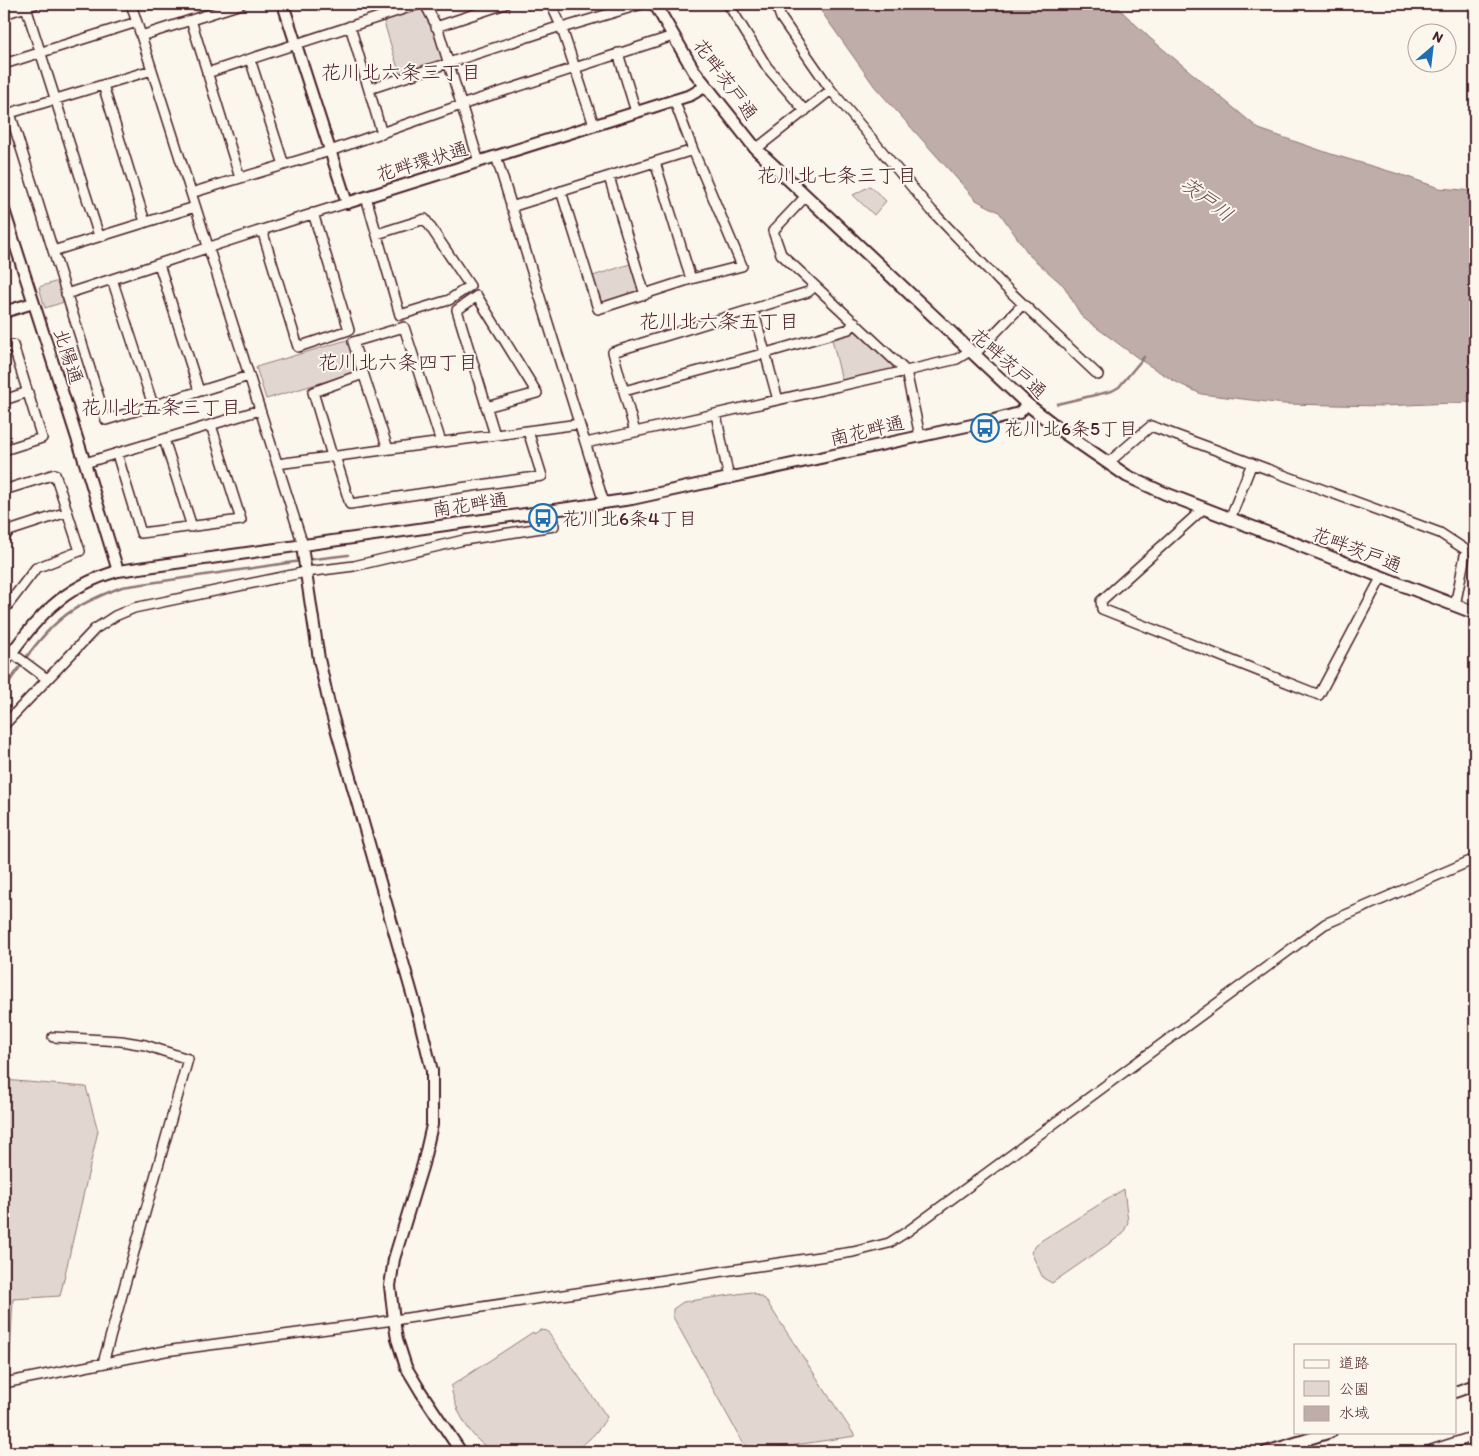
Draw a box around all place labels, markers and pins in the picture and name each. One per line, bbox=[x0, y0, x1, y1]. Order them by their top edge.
bus stop icon: 花川北6条5丁目 bbox=[970, 413, 1000, 443]
place label: 花川北6条5丁目 bbox=[1004, 417, 1138, 440]
bus stop icon: 花川北6条4丁目 bbox=[528, 503, 558, 533]
place label: 花川北6条4丁目 bbox=[562, 507, 697, 530]

